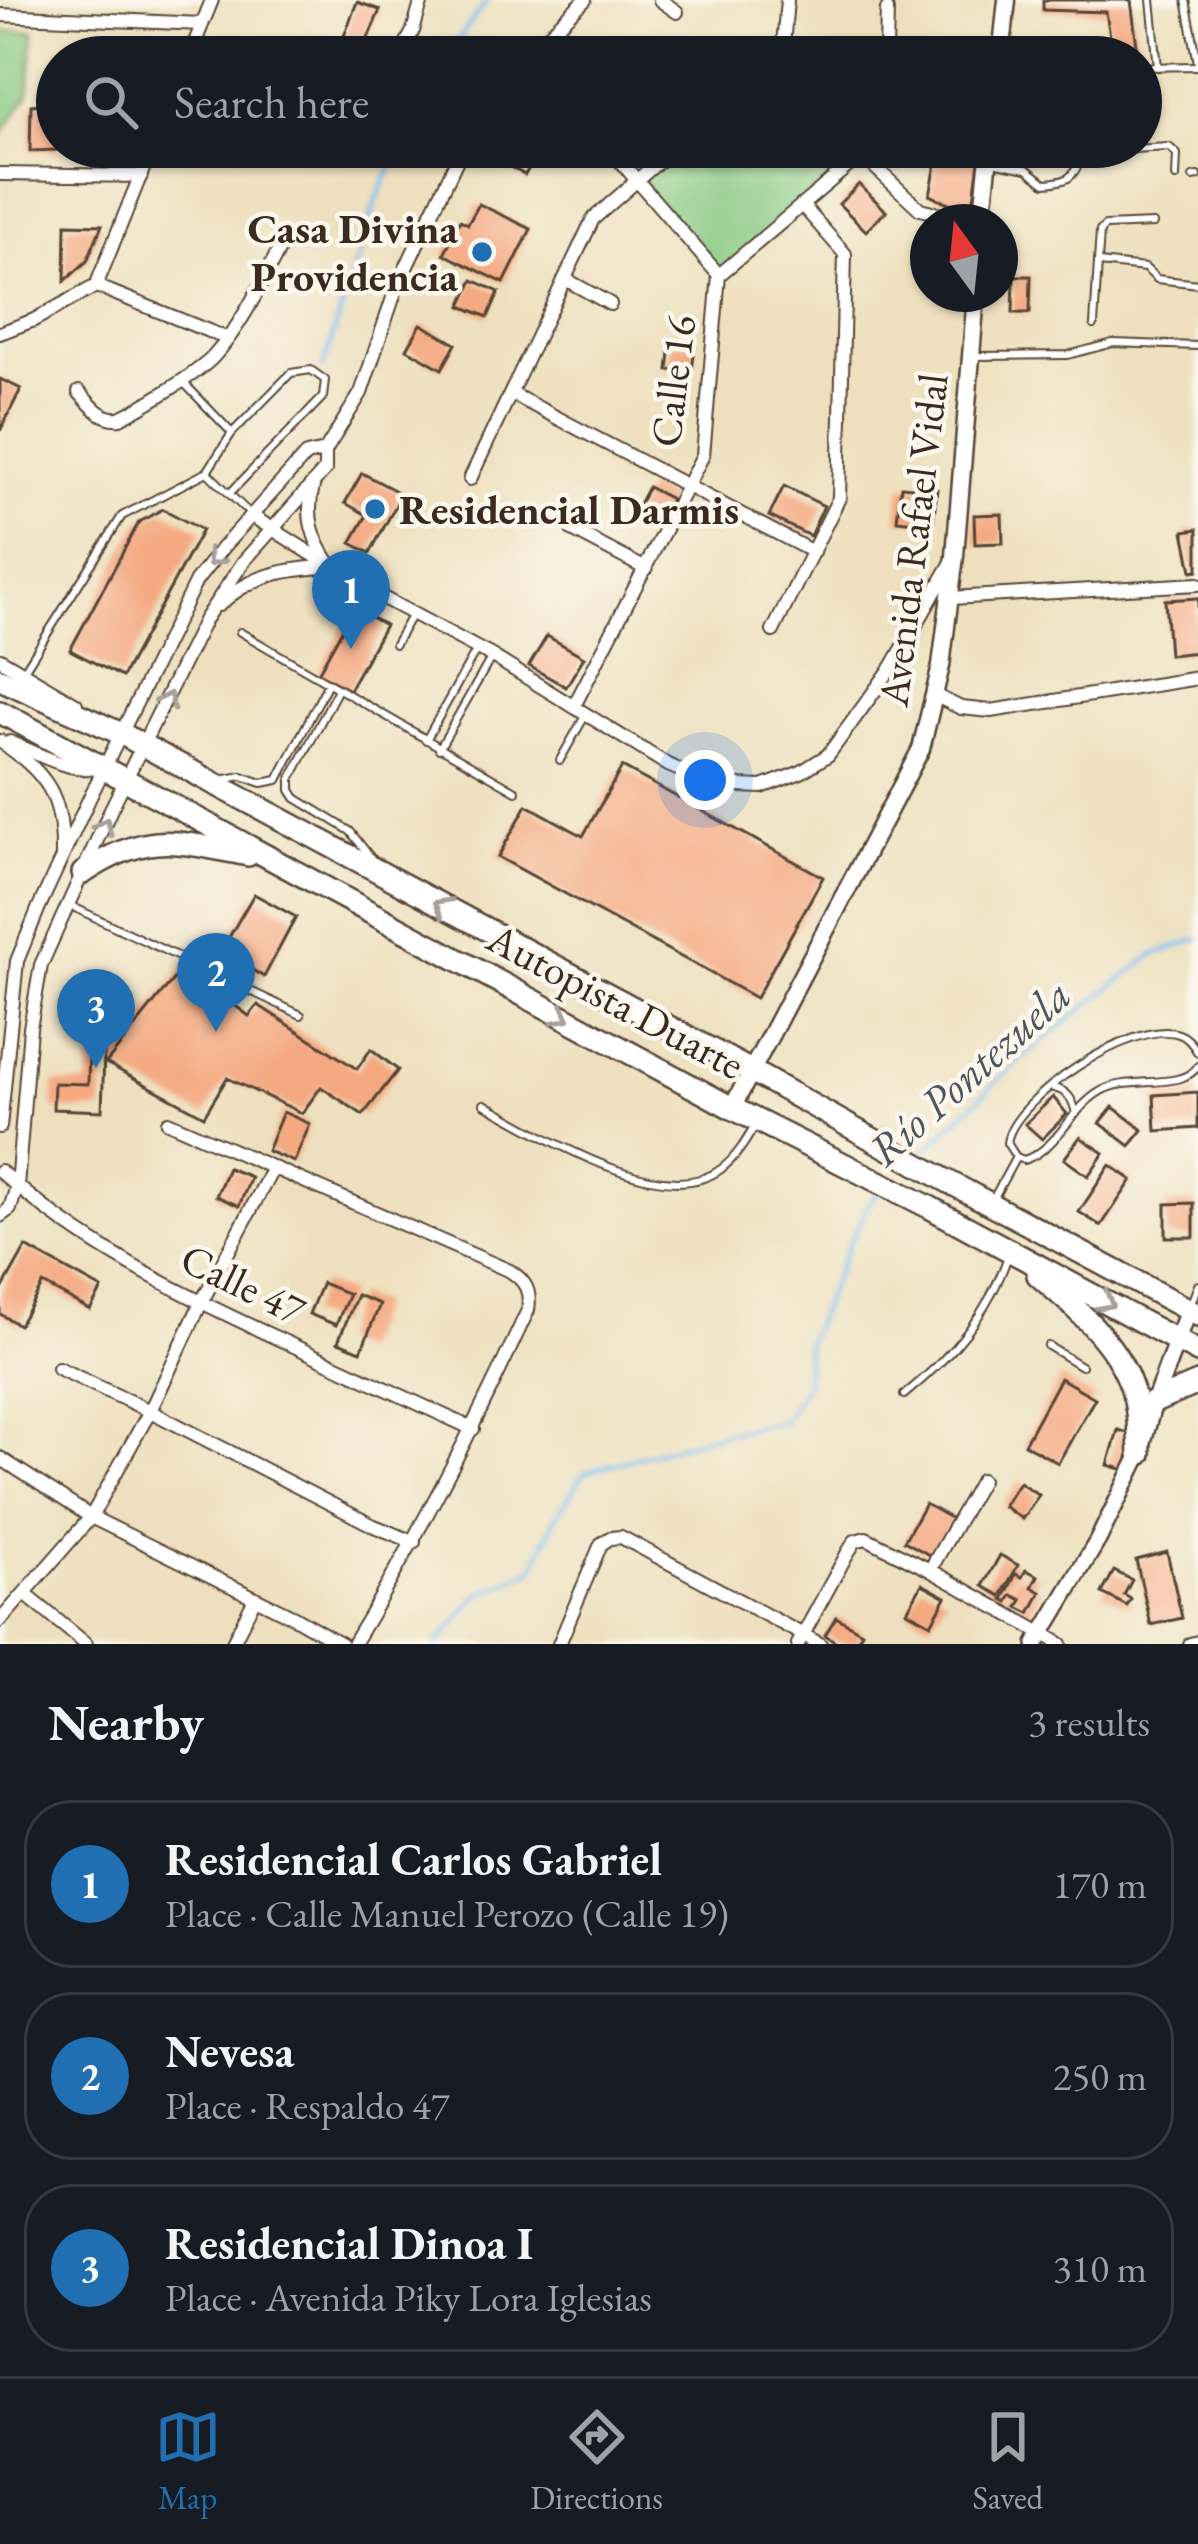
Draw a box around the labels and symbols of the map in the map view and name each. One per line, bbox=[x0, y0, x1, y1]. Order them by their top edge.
place label: Casa Divina Providencia bbox=[247, 201, 459, 304]
north arrow bbox=[910, 204, 1018, 312]
marker: Casa Divina Providencia bbox=[469, 239, 495, 265]
street label: Calle 16 bbox=[638, 312, 708, 450]
street label: Avenida Rafael Vidal bbox=[865, 370, 961, 711]
place label: Residencial Darmis bbox=[399, 482, 739, 537]
marker: Residencial Darmis bbox=[362, 496, 388, 522]
one-way arrow bbox=[206, 546, 228, 568]
pin: 1 bbox=[312, 550, 390, 649]
one-way arrow bbox=[152, 691, 176, 712]
your location bbox=[675, 750, 735, 810]
one-way arrow bbox=[89, 817, 113, 839]
one-way arrow bbox=[434, 897, 455, 920]
street label: Autopista Duarte bbox=[477, 910, 754, 1092]
pin: 2 bbox=[177, 933, 255, 1032]
water label: Río Pontezuela bbox=[855, 966, 1083, 1178]
pin: 3 bbox=[57, 969, 135, 1068]
one-way arrow bbox=[549, 1002, 570, 1025]
street label: Calle 47 bbox=[172, 1230, 315, 1338]
one-way arrow bbox=[1093, 1288, 1115, 1311]

